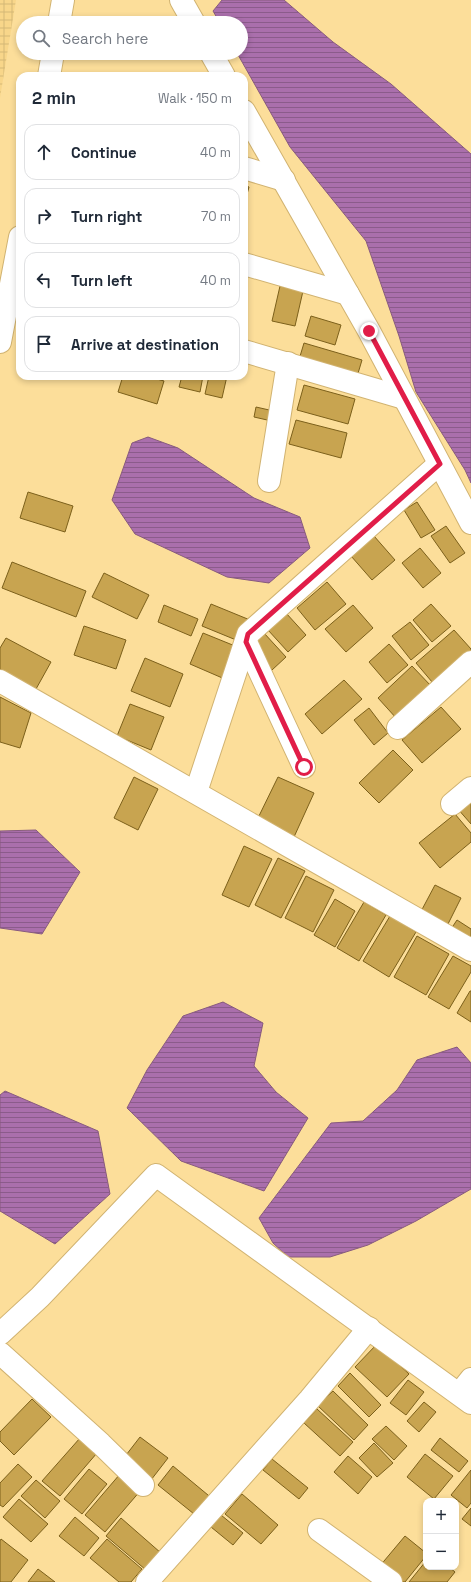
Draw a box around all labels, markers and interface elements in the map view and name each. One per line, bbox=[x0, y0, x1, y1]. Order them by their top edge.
search box bbox=[16, 16, 248, 60]
icon: search bbox=[30, 27, 52, 49]
text: Search here bbox=[62, 29, 148, 48]
text: 2 min bbox=[32, 87, 76, 109]
text: Walk · 150 m bbox=[158, 90, 232, 107]
icon: ahead bbox=[33, 141, 55, 163]
text: Continue bbox=[71, 143, 137, 162]
text: 40 m bbox=[200, 144, 231, 161]
icon: right bbox=[33, 205, 55, 227]
text: Turn right bbox=[71, 207, 142, 226]
text: 70 m bbox=[201, 208, 231, 225]
icon: left bbox=[33, 269, 55, 291]
text: Turn left bbox=[71, 271, 133, 290]
text: 40 m bbox=[200, 272, 231, 289]
route end bbox=[360, 322, 378, 340]
icon: arrive bbox=[33, 333, 55, 355]
text: Arrive at destination bbox=[71, 335, 219, 354]
route start bbox=[295, 758, 313, 776]
map controls bbox=[423, 1498, 459, 1570]
button: + bbox=[423, 1498, 459, 1534]
button: − bbox=[423, 1534, 459, 1570]

